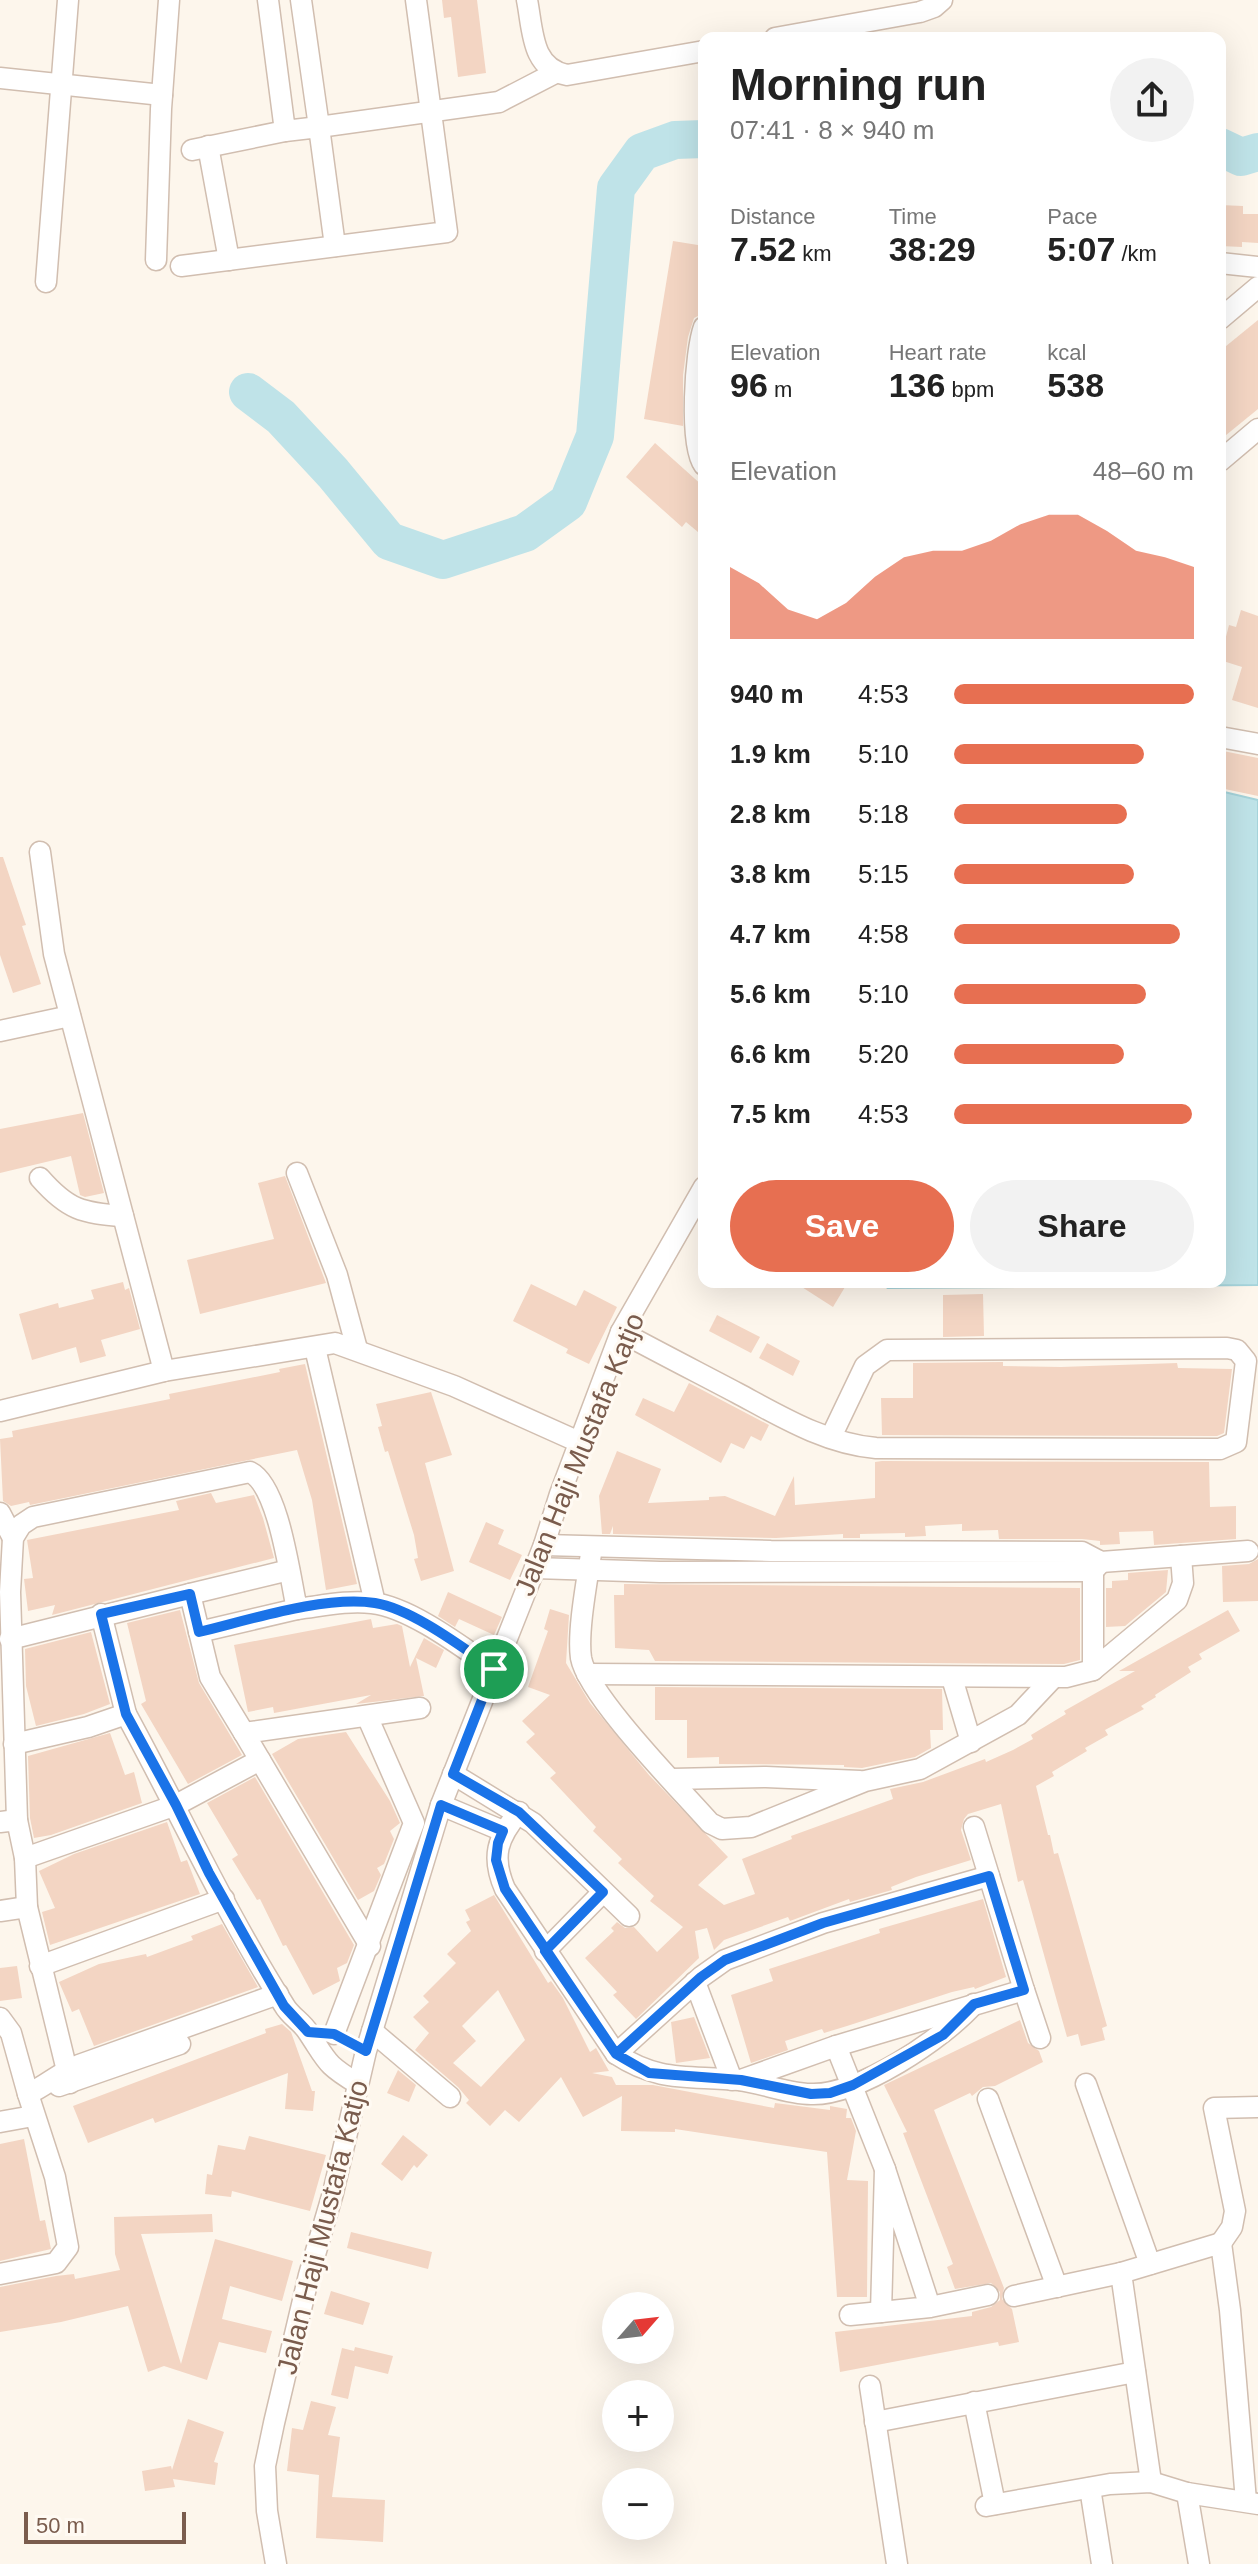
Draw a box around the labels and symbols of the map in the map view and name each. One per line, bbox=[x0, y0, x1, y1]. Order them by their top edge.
street label: Jalan Haji Mustafa Katjo bbox=[509, 1308, 650, 1600]
pin bbox=[460, 1635, 528, 1703]
street label: Jalan Haji Mustafa Katjo bbox=[271, 2077, 374, 2377]
north arrow bbox=[602, 2292, 674, 2364]
scale bar bbox=[24, 2508, 186, 2544]

